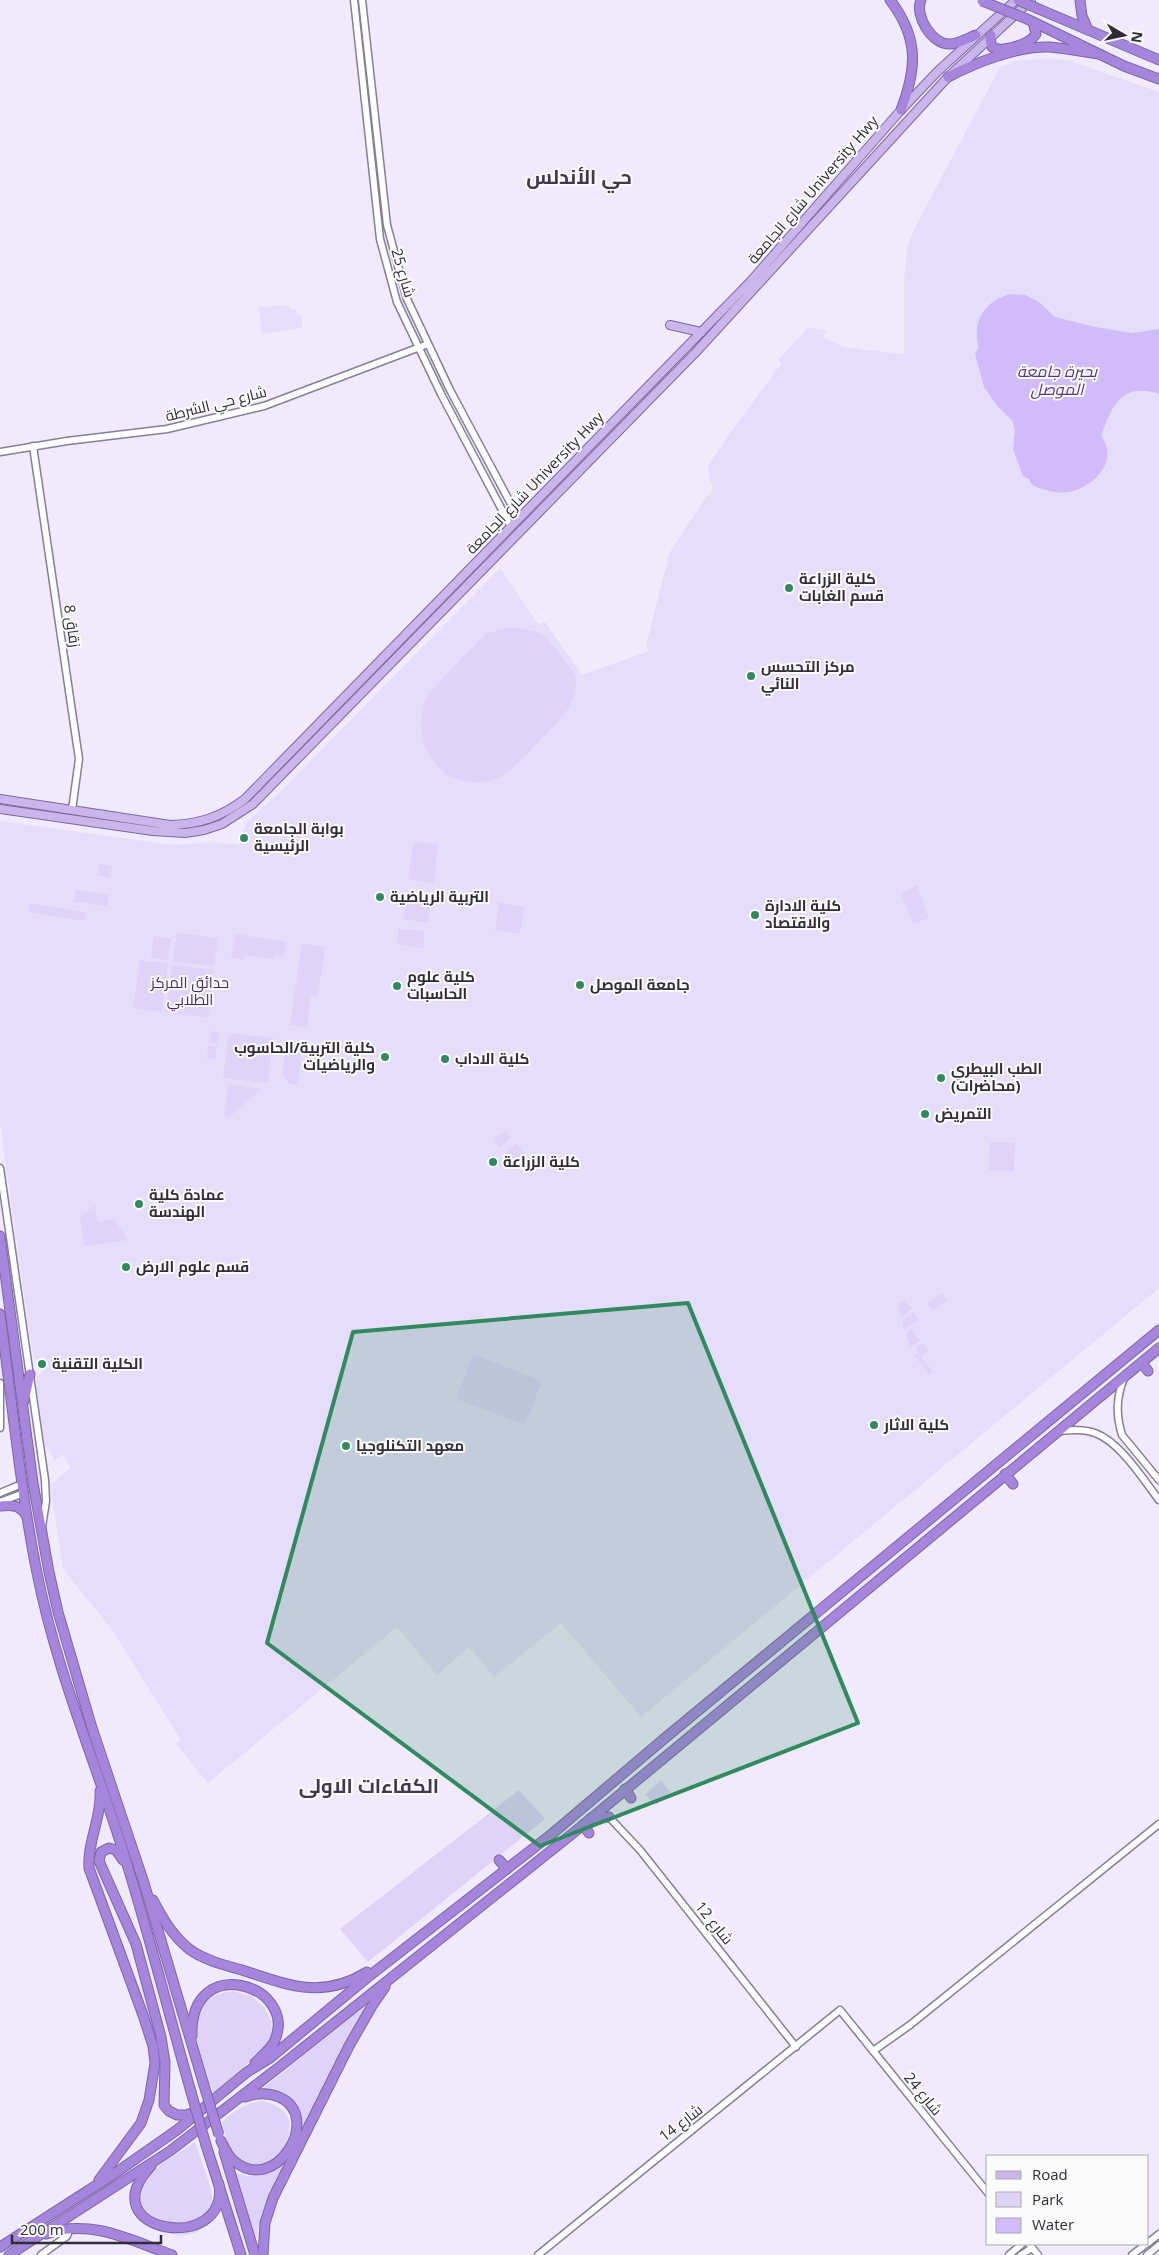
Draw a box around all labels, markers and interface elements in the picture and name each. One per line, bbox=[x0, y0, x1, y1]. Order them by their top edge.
north arrow bbox=[1099, 10, 1149, 60]
text: N bbox=[1127, 30, 1148, 44]
street label: شارع الجامعة University Hwy bbox=[742, 111, 884, 269]
district label: حي الأندلس bbox=[526, 163, 632, 193]
street label: شارع 25 bbox=[386, 246, 420, 300]
water label: بحيرة جامعة الموصل bbox=[1017, 360, 1098, 400]
street label: شارع حي الشرطة bbox=[163, 381, 269, 428]
street label: شارع الجامعة University Hwy bbox=[461, 407, 609, 559]
place label: كلية الزراعة قسم الغابات bbox=[799, 568, 884, 606]
marker: كلية الزراعة قسم الغابات bbox=[783, 582, 795, 594]
street label: زقاق 8 bbox=[59, 603, 86, 649]
place label: مركز التحسس النائي bbox=[761, 656, 855, 696]
marker: مركز التحسس النائي bbox=[745, 670, 757, 682]
place label: بوابة الجامعة الرئيسية bbox=[254, 818, 344, 855]
marker: بوابة الجامعة الرئيسية bbox=[238, 832, 250, 844]
place label: التربية الرياضية bbox=[390, 886, 489, 906]
marker: التربية الرياضية bbox=[374, 891, 386, 903]
place label: كلية الادارة والاقتصاد bbox=[765, 895, 841, 932]
marker: كلية الادارة والاقتصاد bbox=[749, 909, 761, 921]
place label: كلية علوم الحاسبات bbox=[407, 966, 475, 1003]
park label: حدائق المركز الطلابي bbox=[150, 972, 229, 1012]
place label: جامعة الموصل bbox=[590, 974, 690, 994]
marker: جامعة الموصل bbox=[574, 979, 586, 991]
marker: كلية علوم الحاسبات bbox=[391, 980, 403, 992]
place label: كلية التربية/الحاسوب والرياضيات bbox=[234, 1037, 375, 1074]
place label: كلية الاداب bbox=[455, 1048, 529, 1068]
marker: كلية التربية/الحاسوب والرياضيات bbox=[379, 1051, 391, 1063]
marker: كلية الاداب bbox=[439, 1053, 451, 1065]
place label: الطب البيطري (محاضرات) bbox=[951, 1058, 1042, 1095]
marker: الطب البيطري (محاضرات) bbox=[935, 1072, 947, 1084]
place label: التمريض bbox=[935, 1103, 992, 1123]
marker: التمريض bbox=[919, 1108, 931, 1120]
place label: كلية الزراعة bbox=[503, 1151, 580, 1171]
marker: كلية الزراعة bbox=[487, 1156, 499, 1168]
place label: عمادة كلية الهندسة bbox=[149, 1184, 225, 1221]
marker: عمادة كلية الهندسة bbox=[133, 1198, 145, 1210]
place label: قسم علوم الارض bbox=[136, 1256, 249, 1277]
marker: قسم علوم الارض bbox=[120, 1261, 132, 1273]
place label: الكلية التقنية bbox=[52, 1353, 143, 1373]
marker: الكلية التقنية bbox=[36, 1358, 48, 1370]
place label: كلية الاثار bbox=[883, 1414, 949, 1434]
marker: كلية الاثار bbox=[868, 1419, 880, 1431]
place label: معهد التكنلوجيا bbox=[356, 1435, 464, 1455]
marker: معهد التكنلوجيا bbox=[340, 1440, 352, 1452]
district label: الكفاءات الاولى bbox=[299, 1772, 439, 1799]
street label: شارع 12 bbox=[690, 1897, 738, 1949]
street label: شارع 24 bbox=[899, 2068, 947, 2120]
street label: شارع 14 bbox=[654, 2099, 708, 2147]
legend bbox=[986, 2155, 1149, 2245]
text: Road bbox=[1032, 2164, 1068, 2184]
text: Park bbox=[1032, 2189, 1063, 2209]
scale bar bbox=[12, 2212, 161, 2244]
text: Water bbox=[1032, 2214, 1074, 2234]
text: 200 m bbox=[20, 2219, 64, 2239]

